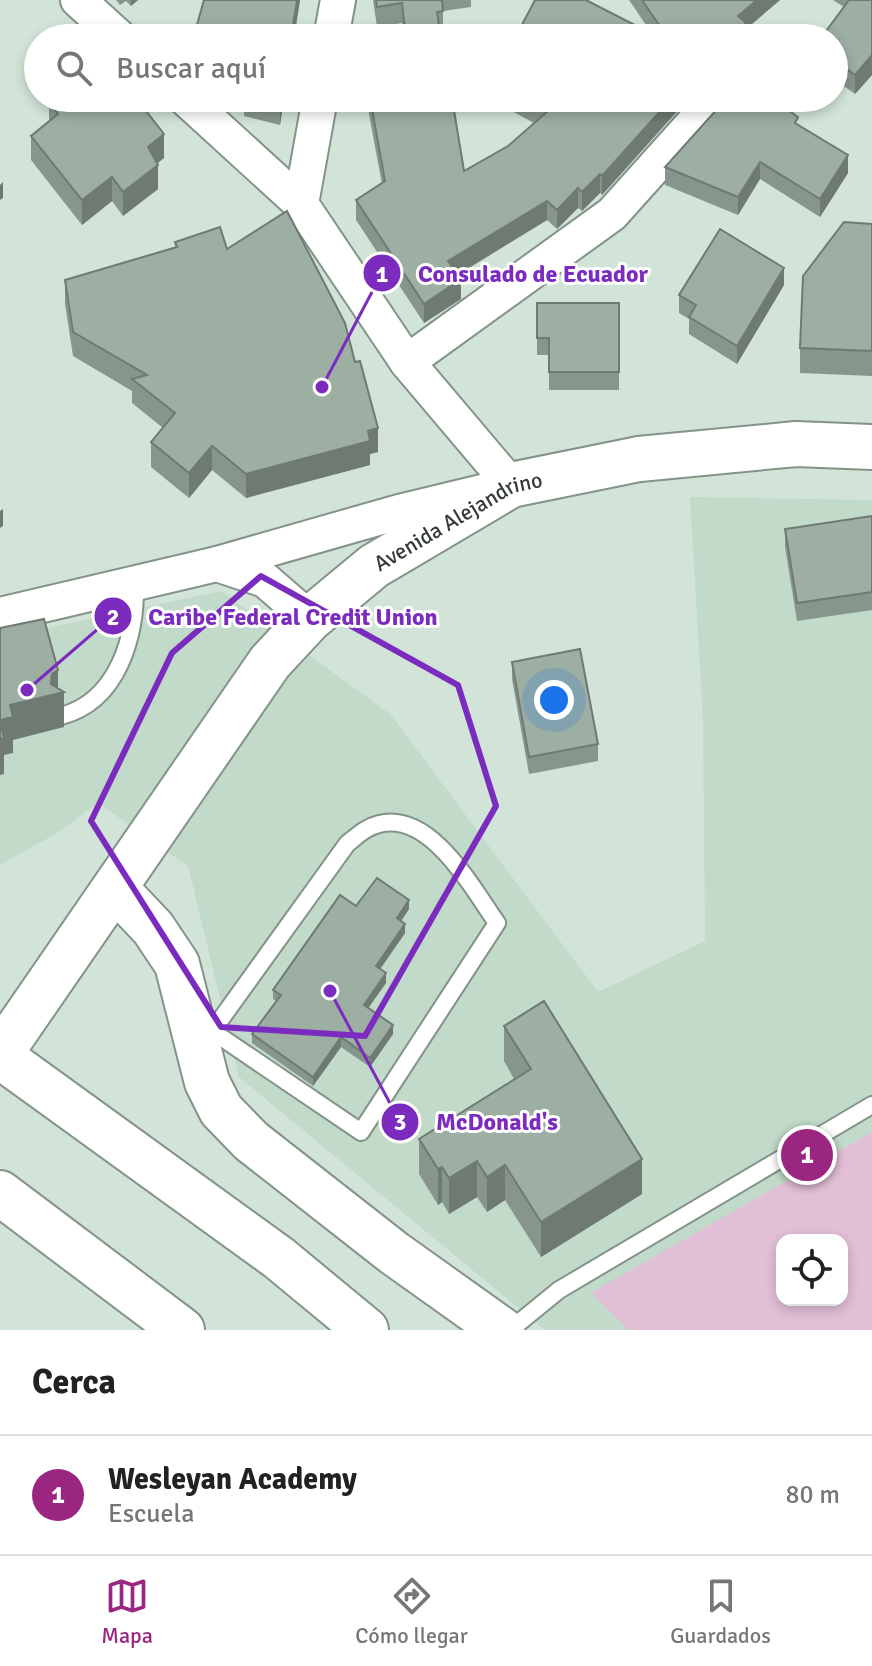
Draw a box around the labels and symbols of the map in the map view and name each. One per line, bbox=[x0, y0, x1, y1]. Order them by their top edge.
callout: Consulado de Ecuador bbox=[362, 249, 664, 297]
text: 1 bbox=[376, 259, 389, 289]
text: Consulado de Ecuador bbox=[418, 259, 648, 289]
street label: Avenida Alejandrino bbox=[369, 466, 545, 577]
callout: Caribe Federal Credit Union bbox=[93, 592, 454, 640]
text: 2 bbox=[107, 602, 119, 632]
text: Caribe Federal Credit Union bbox=[148, 602, 438, 632]
your location bbox=[534, 680, 574, 720]
callout: McDonald's bbox=[380, 1098, 574, 1146]
text: 3 bbox=[394, 1107, 406, 1137]
text: McDonald's bbox=[436, 1107, 558, 1137]
pin: 1 bbox=[781, 1125, 833, 1185]

